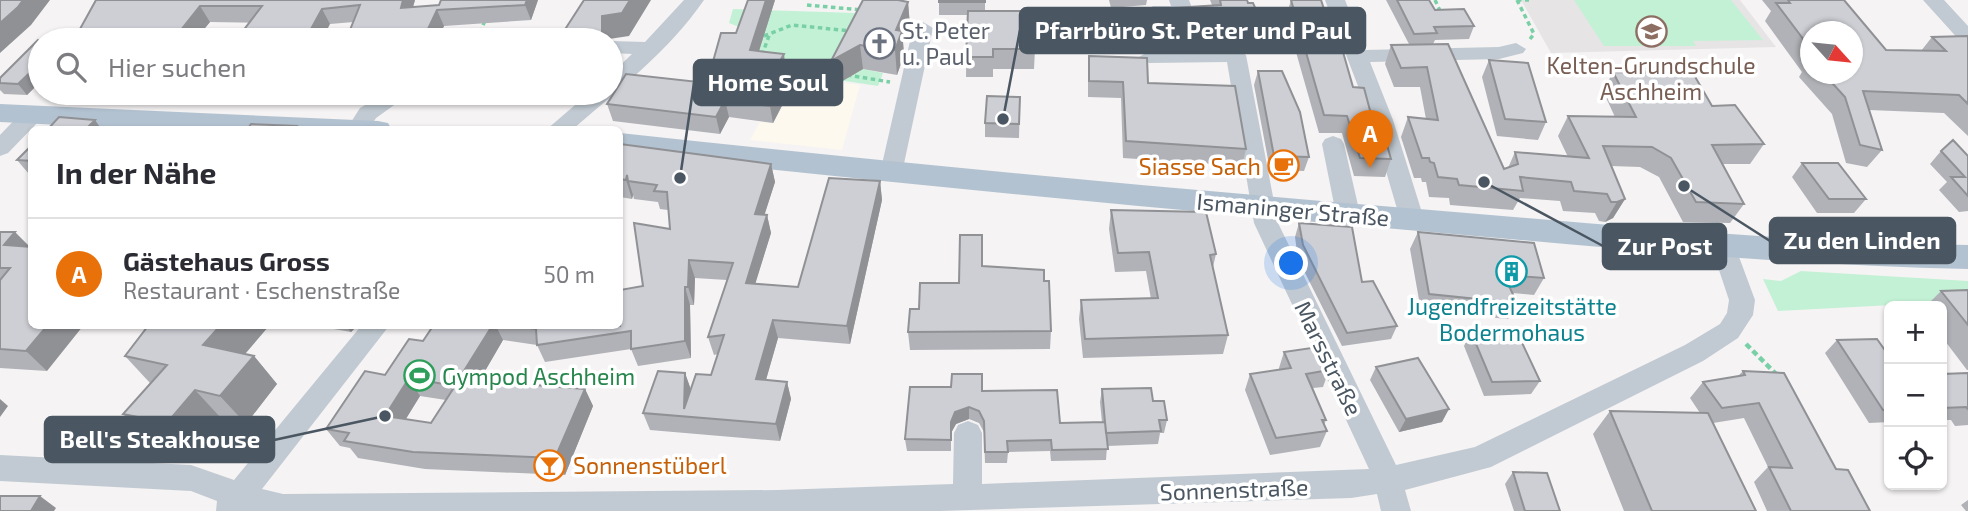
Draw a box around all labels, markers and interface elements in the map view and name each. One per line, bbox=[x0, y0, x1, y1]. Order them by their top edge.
callout: Pfarrbüro St. Peter und Paul bbox=[1020, 8, 1365, 53]
school or university icon: Kelten-Grundschule Aschheim bbox=[1634, 14, 1668, 48]
text: Pfarrbüro St. Peter und Paul bbox=[1035, 15, 1351, 44]
place label: St. Peter u. Paul bbox=[902, 16, 990, 70]
north arrow bbox=[1800, 21, 1863, 84]
church icon: St. Peter u. Paul bbox=[862, 26, 896, 60]
search box bbox=[28, 28, 623, 105]
icon: search bbox=[52, 48, 90, 86]
text: Hier suchen bbox=[108, 51, 246, 82]
place label: Kelten-Grundschule Aschheim bbox=[1546, 51, 1756, 105]
callout: Home Soul bbox=[694, 60, 842, 105]
text: Home Soul bbox=[708, 67, 829, 96]
pin: A bbox=[1347, 110, 1393, 168]
cafe icon: Siasse Sach bbox=[1267, 149, 1301, 183]
place label: Siasse Sach bbox=[1139, 152, 1261, 180]
text: In der Nähe bbox=[56, 154, 217, 190]
street label: Ismaninger Straße bbox=[1196, 187, 1390, 231]
callout: Zu den Linden bbox=[1770, 218, 1955, 263]
callout: Zur Post bbox=[1603, 224, 1726, 269]
text: Zu den Linden bbox=[1783, 225, 1941, 254]
text: Zur Post bbox=[1618, 231, 1713, 260]
text: Gästehaus Gross bbox=[123, 245, 330, 276]
your location bbox=[1274, 246, 1308, 280]
building icon: Jugendfreizeitstätte Bodermohaus bbox=[1495, 255, 1529, 289]
text: A bbox=[71, 260, 87, 288]
text: 50 m bbox=[544, 260, 595, 288]
text: Restaurant · Eschenstraße bbox=[123, 276, 400, 304]
place label: Jugendfreizeitstätte Bodermohaus bbox=[1407, 292, 1617, 346]
street label: Marsstraße bbox=[1289, 296, 1369, 420]
map controls bbox=[1884, 301, 1947, 490]
button: + bbox=[1884, 301, 1947, 364]
sports icon: Gympod Aschheim bbox=[402, 359, 436, 393]
place label: Gympod Aschheim bbox=[442, 362, 635, 390]
button: − bbox=[1884, 364, 1947, 427]
callout: Bell's Steakhouse bbox=[45, 417, 274, 462]
text: Bell's Steakhouse bbox=[60, 424, 260, 453]
button: locate bbox=[1884, 427, 1947, 490]
bar icon: Sonnenstüberl bbox=[533, 448, 567, 482]
place label: Sonnenstüberl bbox=[573, 451, 727, 479]
street label: Sonnenstraße bbox=[1159, 472, 1309, 506]

